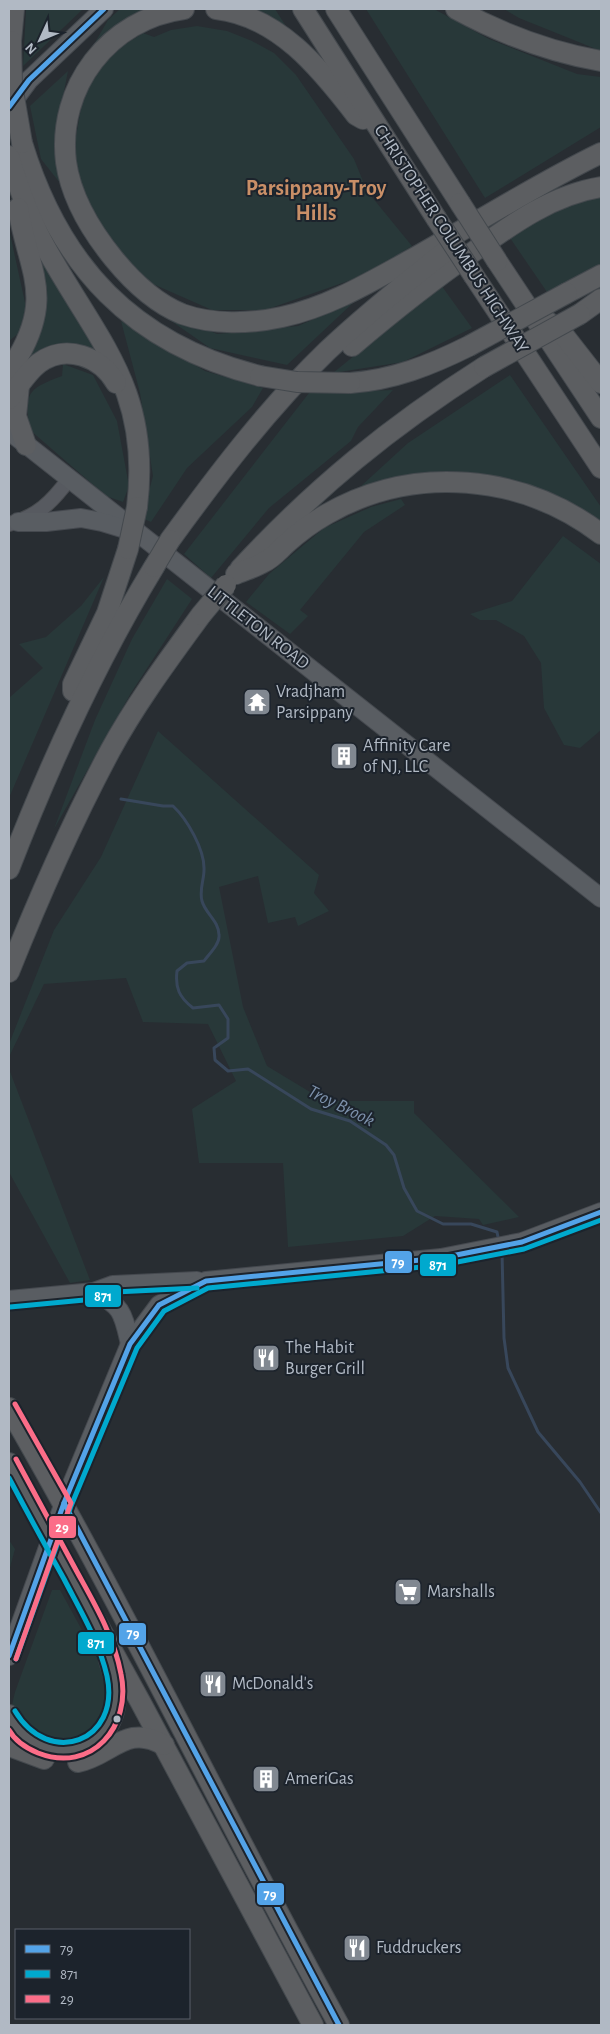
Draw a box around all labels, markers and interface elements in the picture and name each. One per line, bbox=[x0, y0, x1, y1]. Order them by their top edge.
north arrow bbox=[15, 15, 65, 65]
text: N bbox=[23, 40, 40, 57]
street label: CHRISTOPHER COLUMBUS HIGHWAY bbox=[370, 122, 532, 357]
district label: Parsippany-Troy Hills bbox=[246, 177, 386, 224]
street label: LITTLETON ROAD bbox=[204, 583, 312, 673]
place label: Vradjham Parsippany bbox=[276, 683, 353, 722]
temple icon: Vradjham Parsippany bbox=[242, 687, 272, 717]
place label: Affinity Care of NJ, LLC bbox=[363, 737, 450, 776]
building icon: Affinity Care of NJ, LLC bbox=[329, 741, 359, 771]
water label: Troy Brook bbox=[304, 1082, 378, 1130]
line badge: 79 bbox=[384, 1250, 413, 1274]
line badge: 871 bbox=[419, 1253, 457, 1277]
text: 79 bbox=[392, 1256, 405, 1270]
text: 871 bbox=[429, 1259, 447, 1273]
line badge: 871 bbox=[84, 1284, 122, 1308]
text: 871 bbox=[94, 1290, 112, 1304]
place label: The Habit Burger Grill bbox=[285, 1339, 365, 1378]
restaurant icon: The Habit Burger Grill bbox=[251, 1343, 281, 1373]
line badge: 29 bbox=[48, 1515, 77, 1539]
text: 29 bbox=[55, 1521, 69, 1535]
supermarket icon: Marshalls bbox=[393, 1577, 423, 1607]
place label: Marshalls bbox=[427, 1583, 495, 1601]
line badge: 79 bbox=[118, 1622, 147, 1646]
text: 79 bbox=[127, 1627, 140, 1641]
line badge: 871 bbox=[77, 1631, 115, 1655]
text: 871 bbox=[87, 1637, 105, 1651]
restaurant icon: McDonald's bbox=[198, 1669, 228, 1699]
place label: McDonald's bbox=[232, 1675, 314, 1693]
unlabelled marker bbox=[112, 1714, 122, 1724]
building icon: AmeriGas bbox=[251, 1764, 281, 1794]
place label: AmeriGas bbox=[285, 1770, 354, 1788]
line badge: 79 bbox=[256, 1882, 285, 1906]
text: 79 bbox=[264, 1888, 277, 1902]
legend bbox=[15, 1929, 190, 2019]
restaurant icon: Fuddruckers bbox=[342, 1933, 372, 1963]
place label: Fuddruckers bbox=[376, 1939, 461, 1957]
text: 79 bbox=[60, 1942, 73, 1957]
text: 871 bbox=[60, 1967, 79, 1982]
text: 29 bbox=[60, 1992, 74, 2007]

